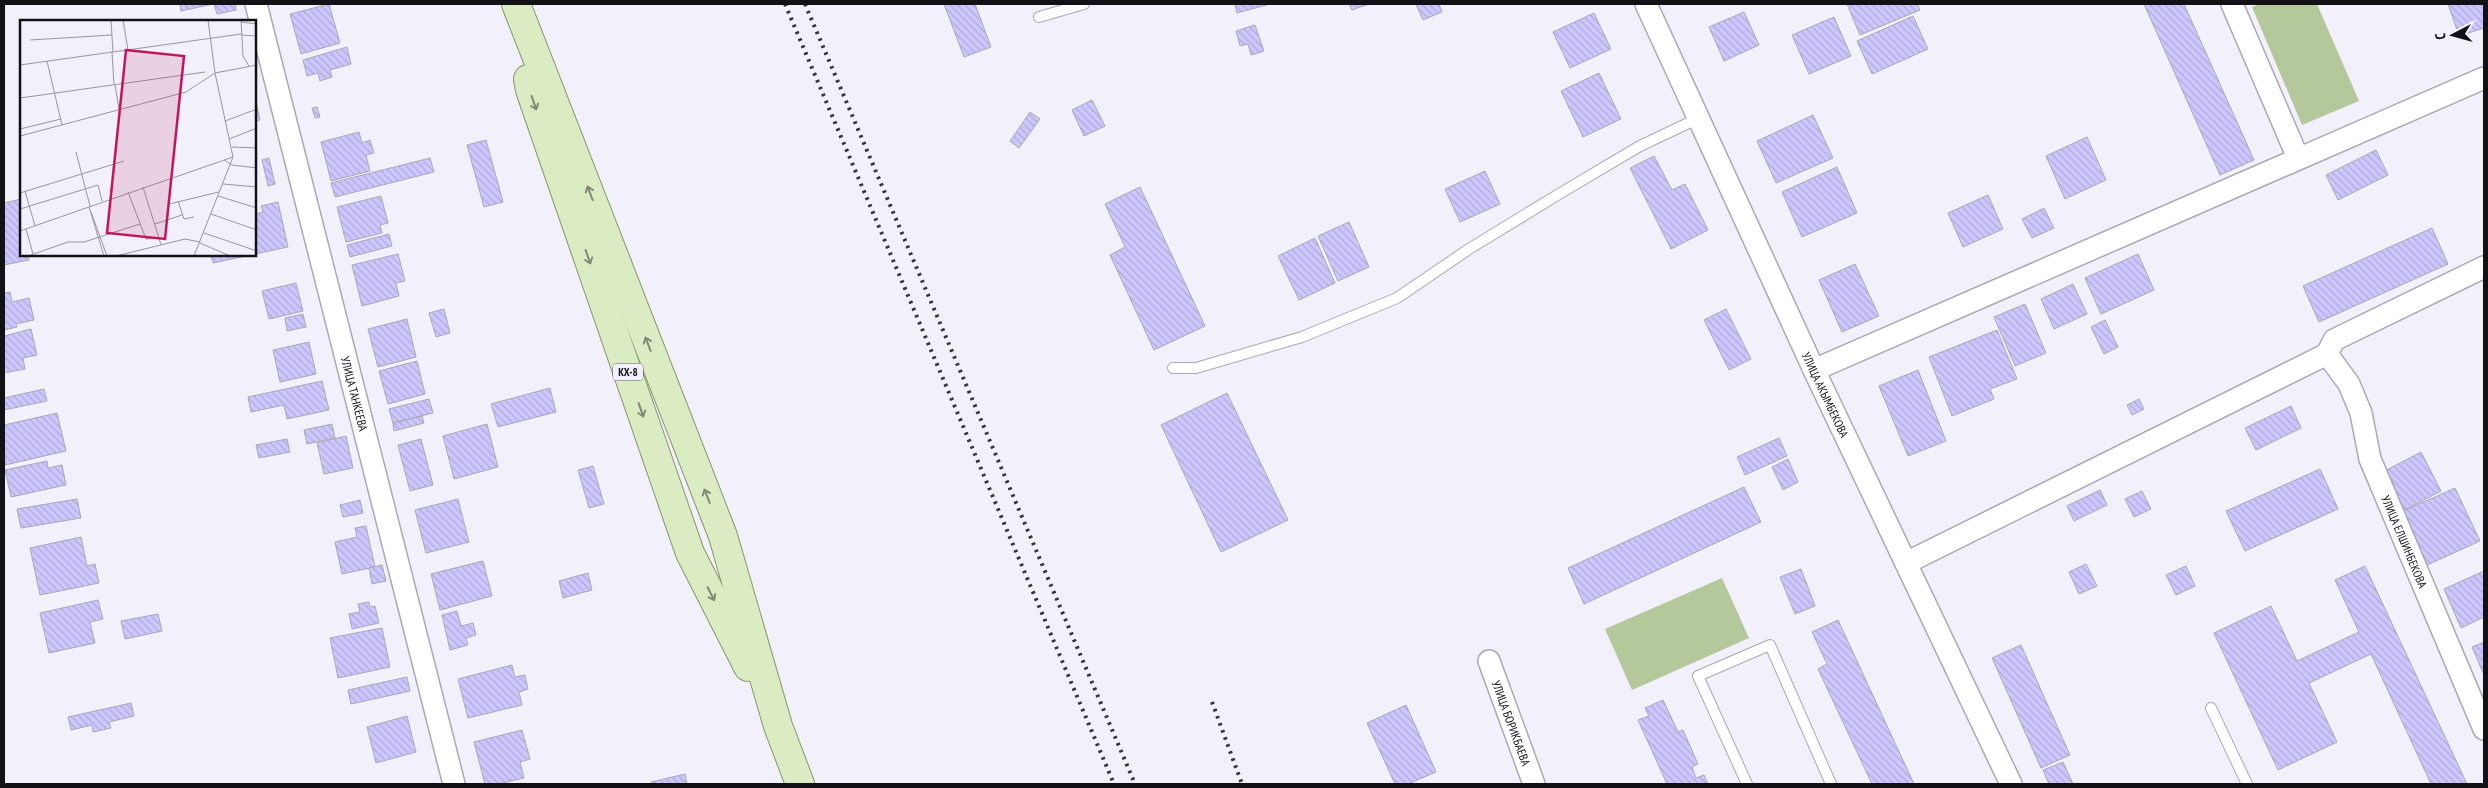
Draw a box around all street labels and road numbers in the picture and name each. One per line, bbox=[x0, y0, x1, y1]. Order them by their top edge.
street label: УЛИЦА АКЫМБЕКОВА bbox=[1799, 349, 1853, 440]
street label: УЛИЦА ТАНКЕЕВА bbox=[338, 355, 372, 433]
road number: КХ-8 bbox=[613, 364, 643, 381]
street label: УЛИЦА ЕЛШИНБЕКОВА bbox=[2379, 493, 2431, 590]
street label: УЛИЦА БОРИКБАЕВА bbox=[1489, 678, 1534, 768]

